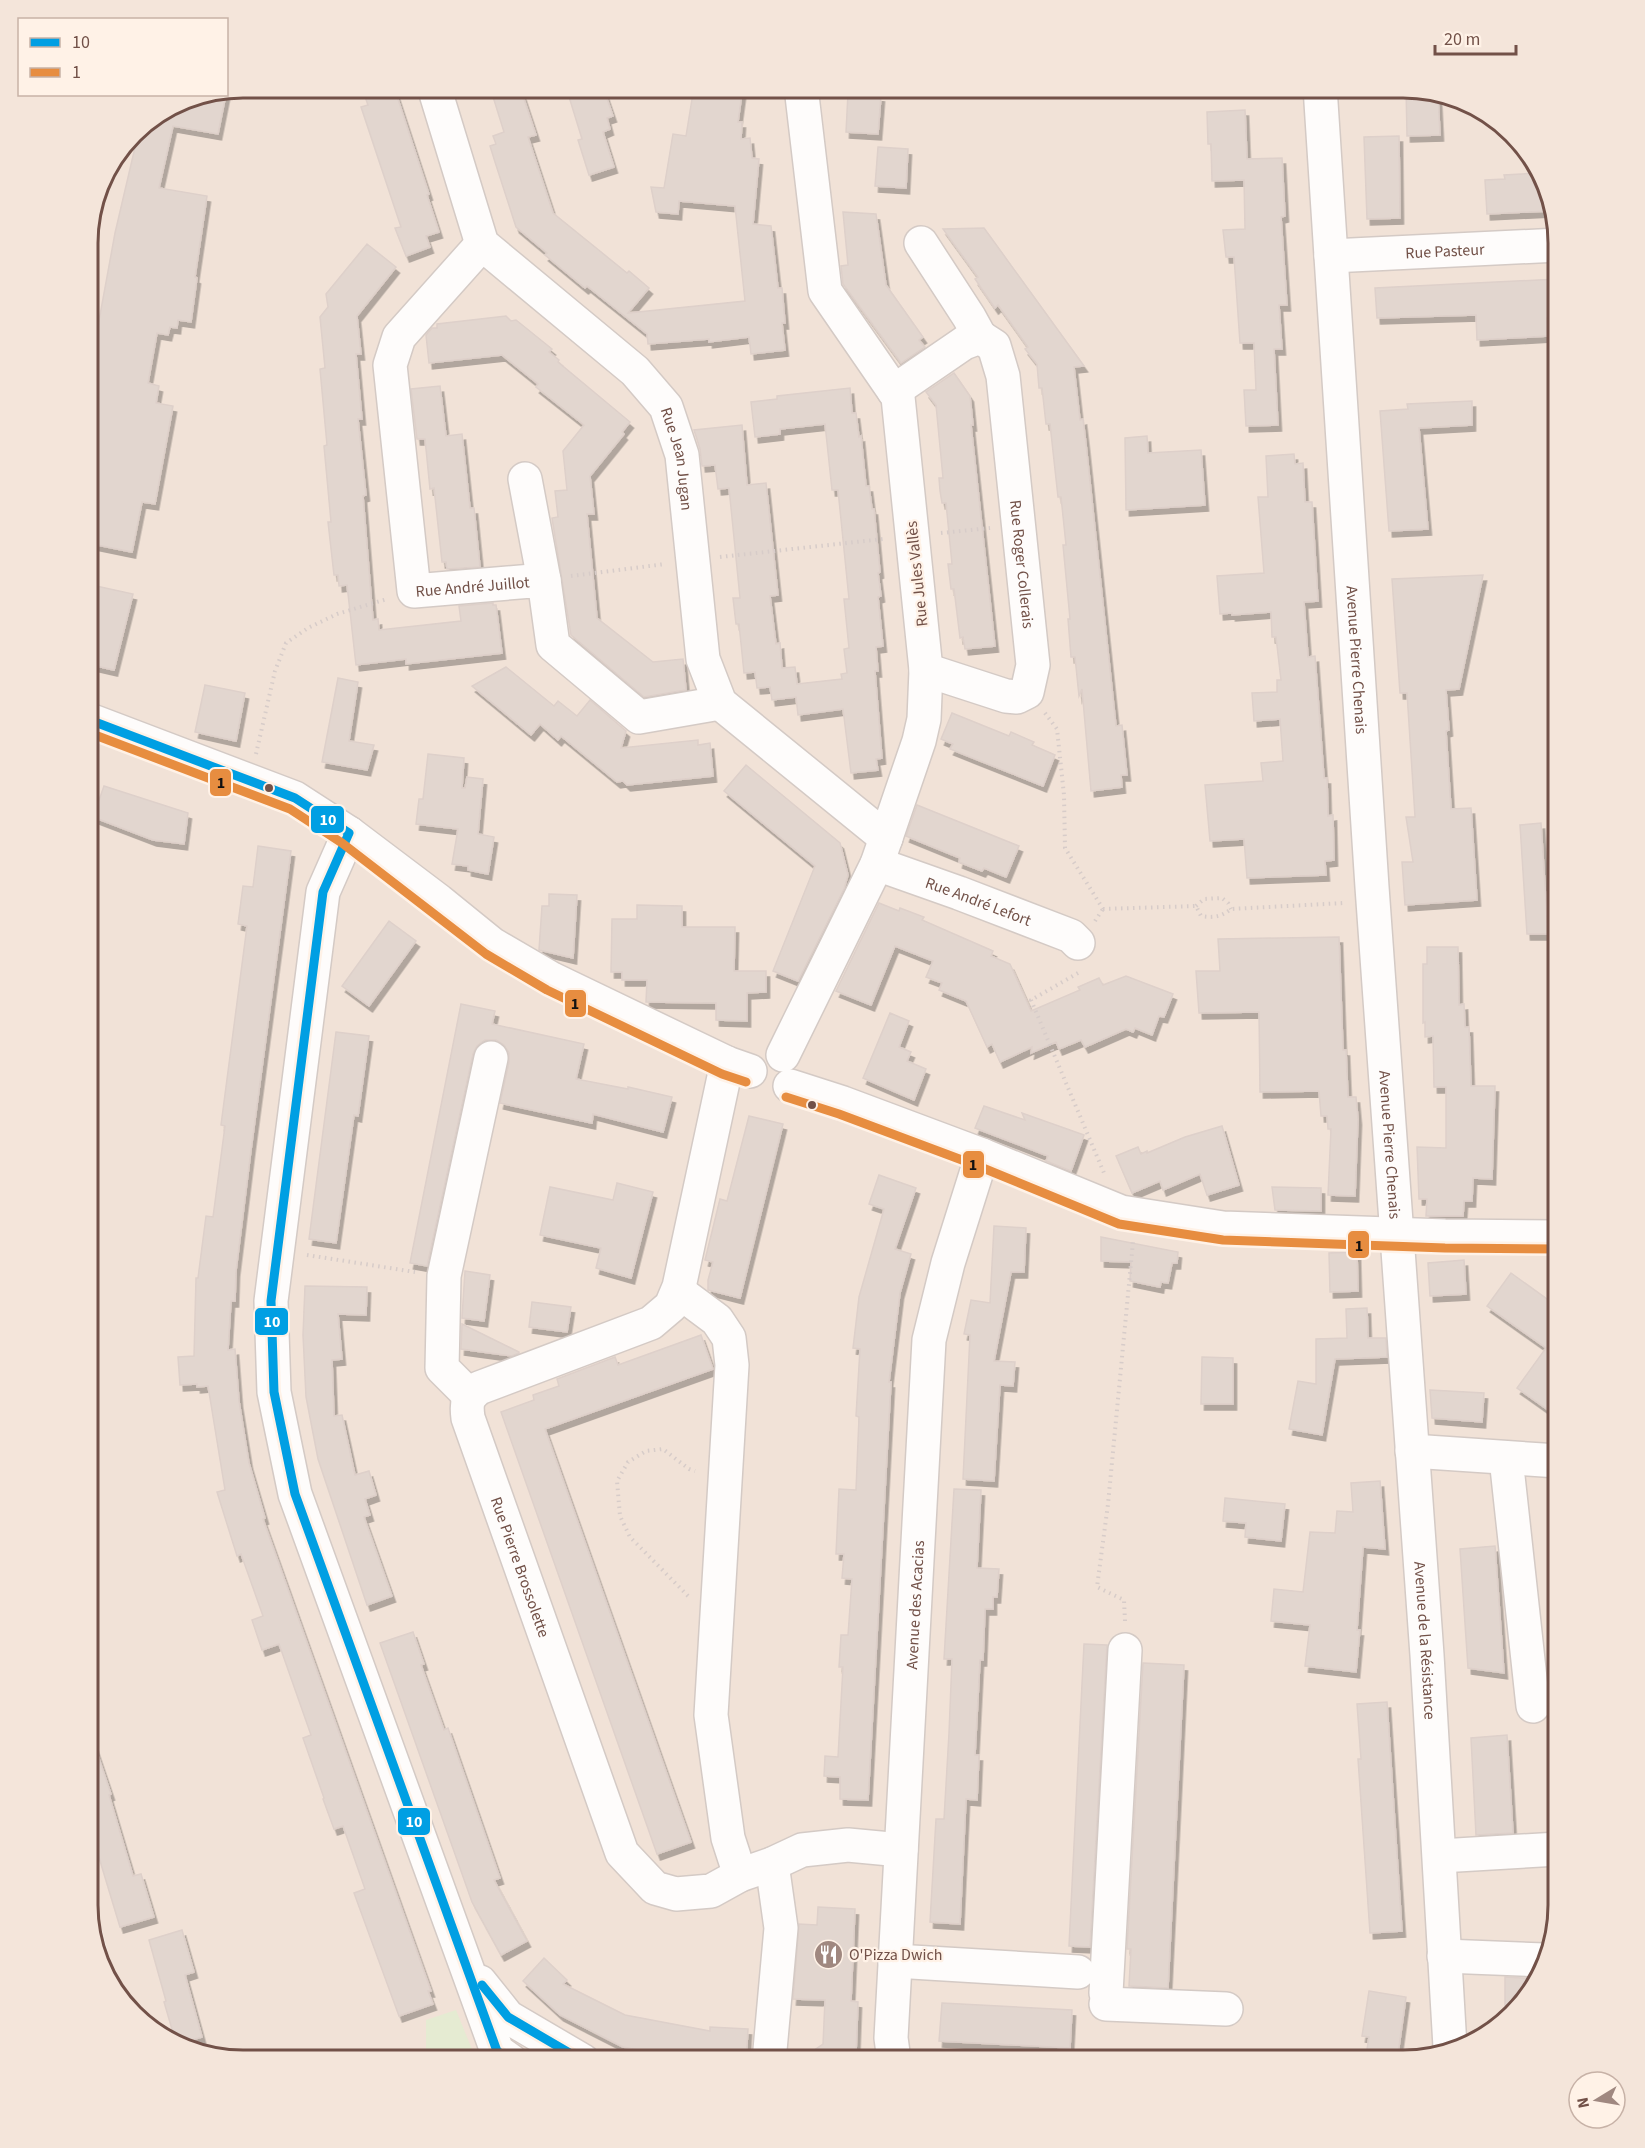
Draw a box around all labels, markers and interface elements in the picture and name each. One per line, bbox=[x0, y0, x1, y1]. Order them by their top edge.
legend bbox=[18, 18, 228, 96]
scale bar bbox=[1435, 18, 1516, 56]
text: 20 m bbox=[1444, 27, 1480, 52]
text: 10 bbox=[72, 30, 90, 55]
text: 1 bbox=[72, 60, 81, 85]
street label: Rue Pasteur bbox=[1405, 239, 1485, 264]
street label: Rue Jean Jugan bbox=[655, 405, 698, 512]
street label: Rue Roger Collerais bbox=[1004, 499, 1039, 630]
street label: Rue Jules Vallès bbox=[900, 520, 933, 628]
street label: Rue André Juillot bbox=[415, 571, 531, 603]
street label: Avenue Pierre Chenais bbox=[1340, 585, 1372, 735]
line badge: 1 bbox=[209, 768, 232, 797]
text: 1 bbox=[217, 772, 225, 794]
unlabelled marker bbox=[263, 782, 275, 794]
line badge: 10 bbox=[310, 805, 345, 834]
text: 10 bbox=[320, 809, 336, 831]
street label: Rue André Lefort bbox=[922, 872, 1035, 932]
line badge: 1 bbox=[564, 989, 587, 1018]
text: 1 bbox=[571, 993, 579, 1015]
street label: Avenue Pierre Chenais bbox=[1373, 1070, 1406, 1220]
unlabelled marker bbox=[806, 1099, 818, 1111]
line badge: 1 bbox=[962, 1150, 985, 1179]
text: 1 bbox=[969, 1154, 977, 1176]
line badge: 1 bbox=[1347, 1230, 1370, 1259]
text: 1 bbox=[1355, 1235, 1363, 1257]
line badge: 10 bbox=[254, 1307, 289, 1336]
text: 10 bbox=[264, 1311, 280, 1333]
street label: Rue Pierre Brossolette bbox=[485, 1494, 555, 1641]
street label: Avenue des Acacias bbox=[901, 1539, 930, 1670]
street label: Avenue de la Résistance bbox=[1408, 1561, 1441, 1720]
line badge: 10 bbox=[397, 1807, 431, 1836]
text: 10 bbox=[406, 1811, 422, 1833]
restaurant icon: O'Pizza Dwich bbox=[812, 1938, 844, 1970]
place label: O'Pizza Dwich bbox=[849, 1944, 942, 1966]
north arrow bbox=[1567, 2070, 1627, 2130]
text: N bbox=[1571, 2095, 1595, 2110]

